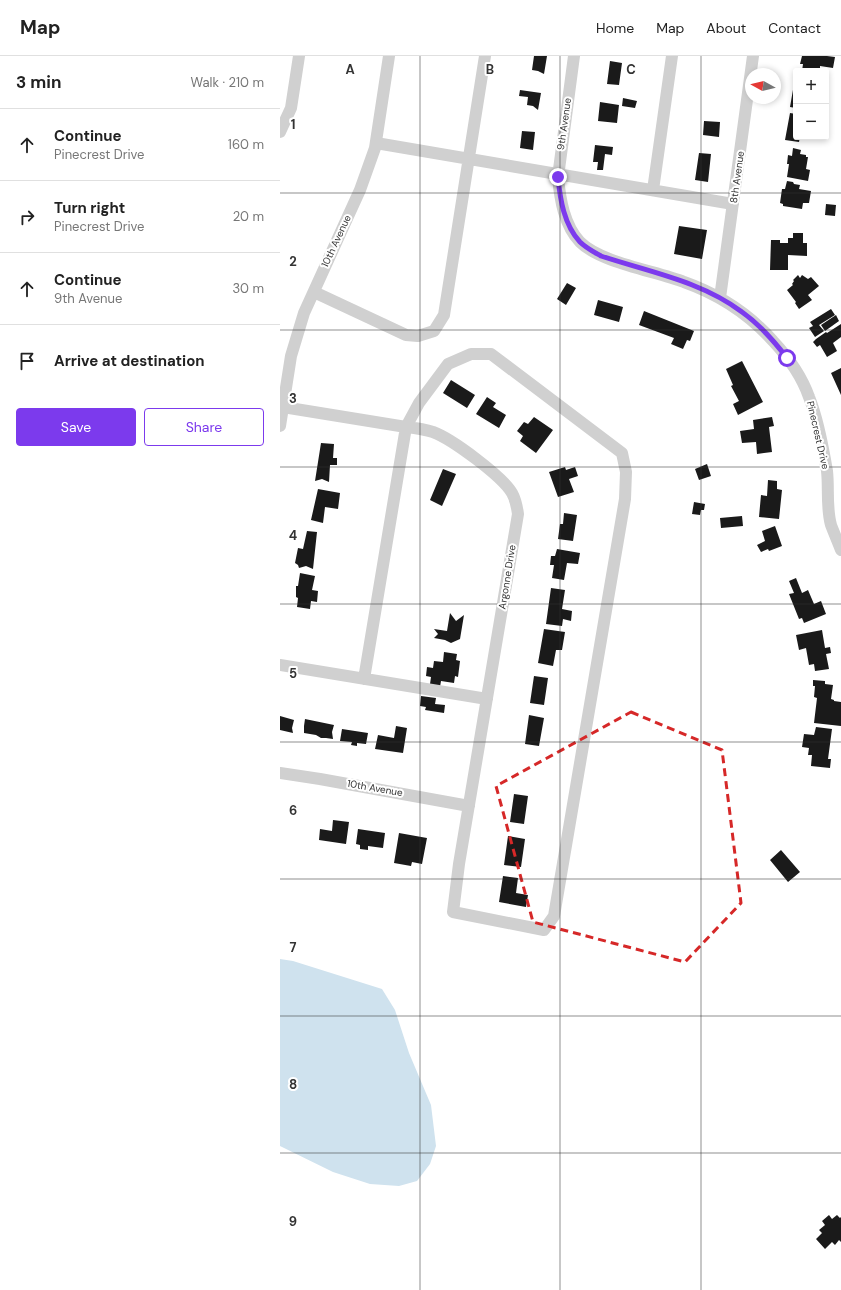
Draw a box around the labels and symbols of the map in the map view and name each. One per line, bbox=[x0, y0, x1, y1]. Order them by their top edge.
text: A bbox=[345, 61, 355, 78]
text: B bbox=[486, 61, 494, 78]
text: C bbox=[626, 61, 636, 78]
north arrow bbox=[745, 68, 781, 104]
street label: 9th Avenue bbox=[554, 97, 574, 151]
text: 1 bbox=[291, 116, 295, 133]
street label: 8th Avenue bbox=[727, 150, 747, 204]
route end bbox=[549, 168, 567, 186]
street label: 10th Avenue bbox=[318, 212, 354, 269]
text: 2 bbox=[289, 253, 297, 270]
route start bbox=[778, 349, 796, 367]
text: 3 bbox=[289, 390, 297, 407]
street label: Pinecrest Drive bbox=[804, 400, 832, 471]
text: 4 bbox=[289, 527, 297, 544]
street label: Argonne Drive bbox=[495, 544, 519, 610]
text: 5 bbox=[289, 665, 297, 682]
street label: 10th Avenue bbox=[346, 777, 404, 799]
text: 6 bbox=[289, 802, 297, 819]
text: 7 bbox=[290, 939, 297, 956]
text: 8 bbox=[289, 1076, 297, 1093]
text: 9 bbox=[289, 1213, 297, 1230]

